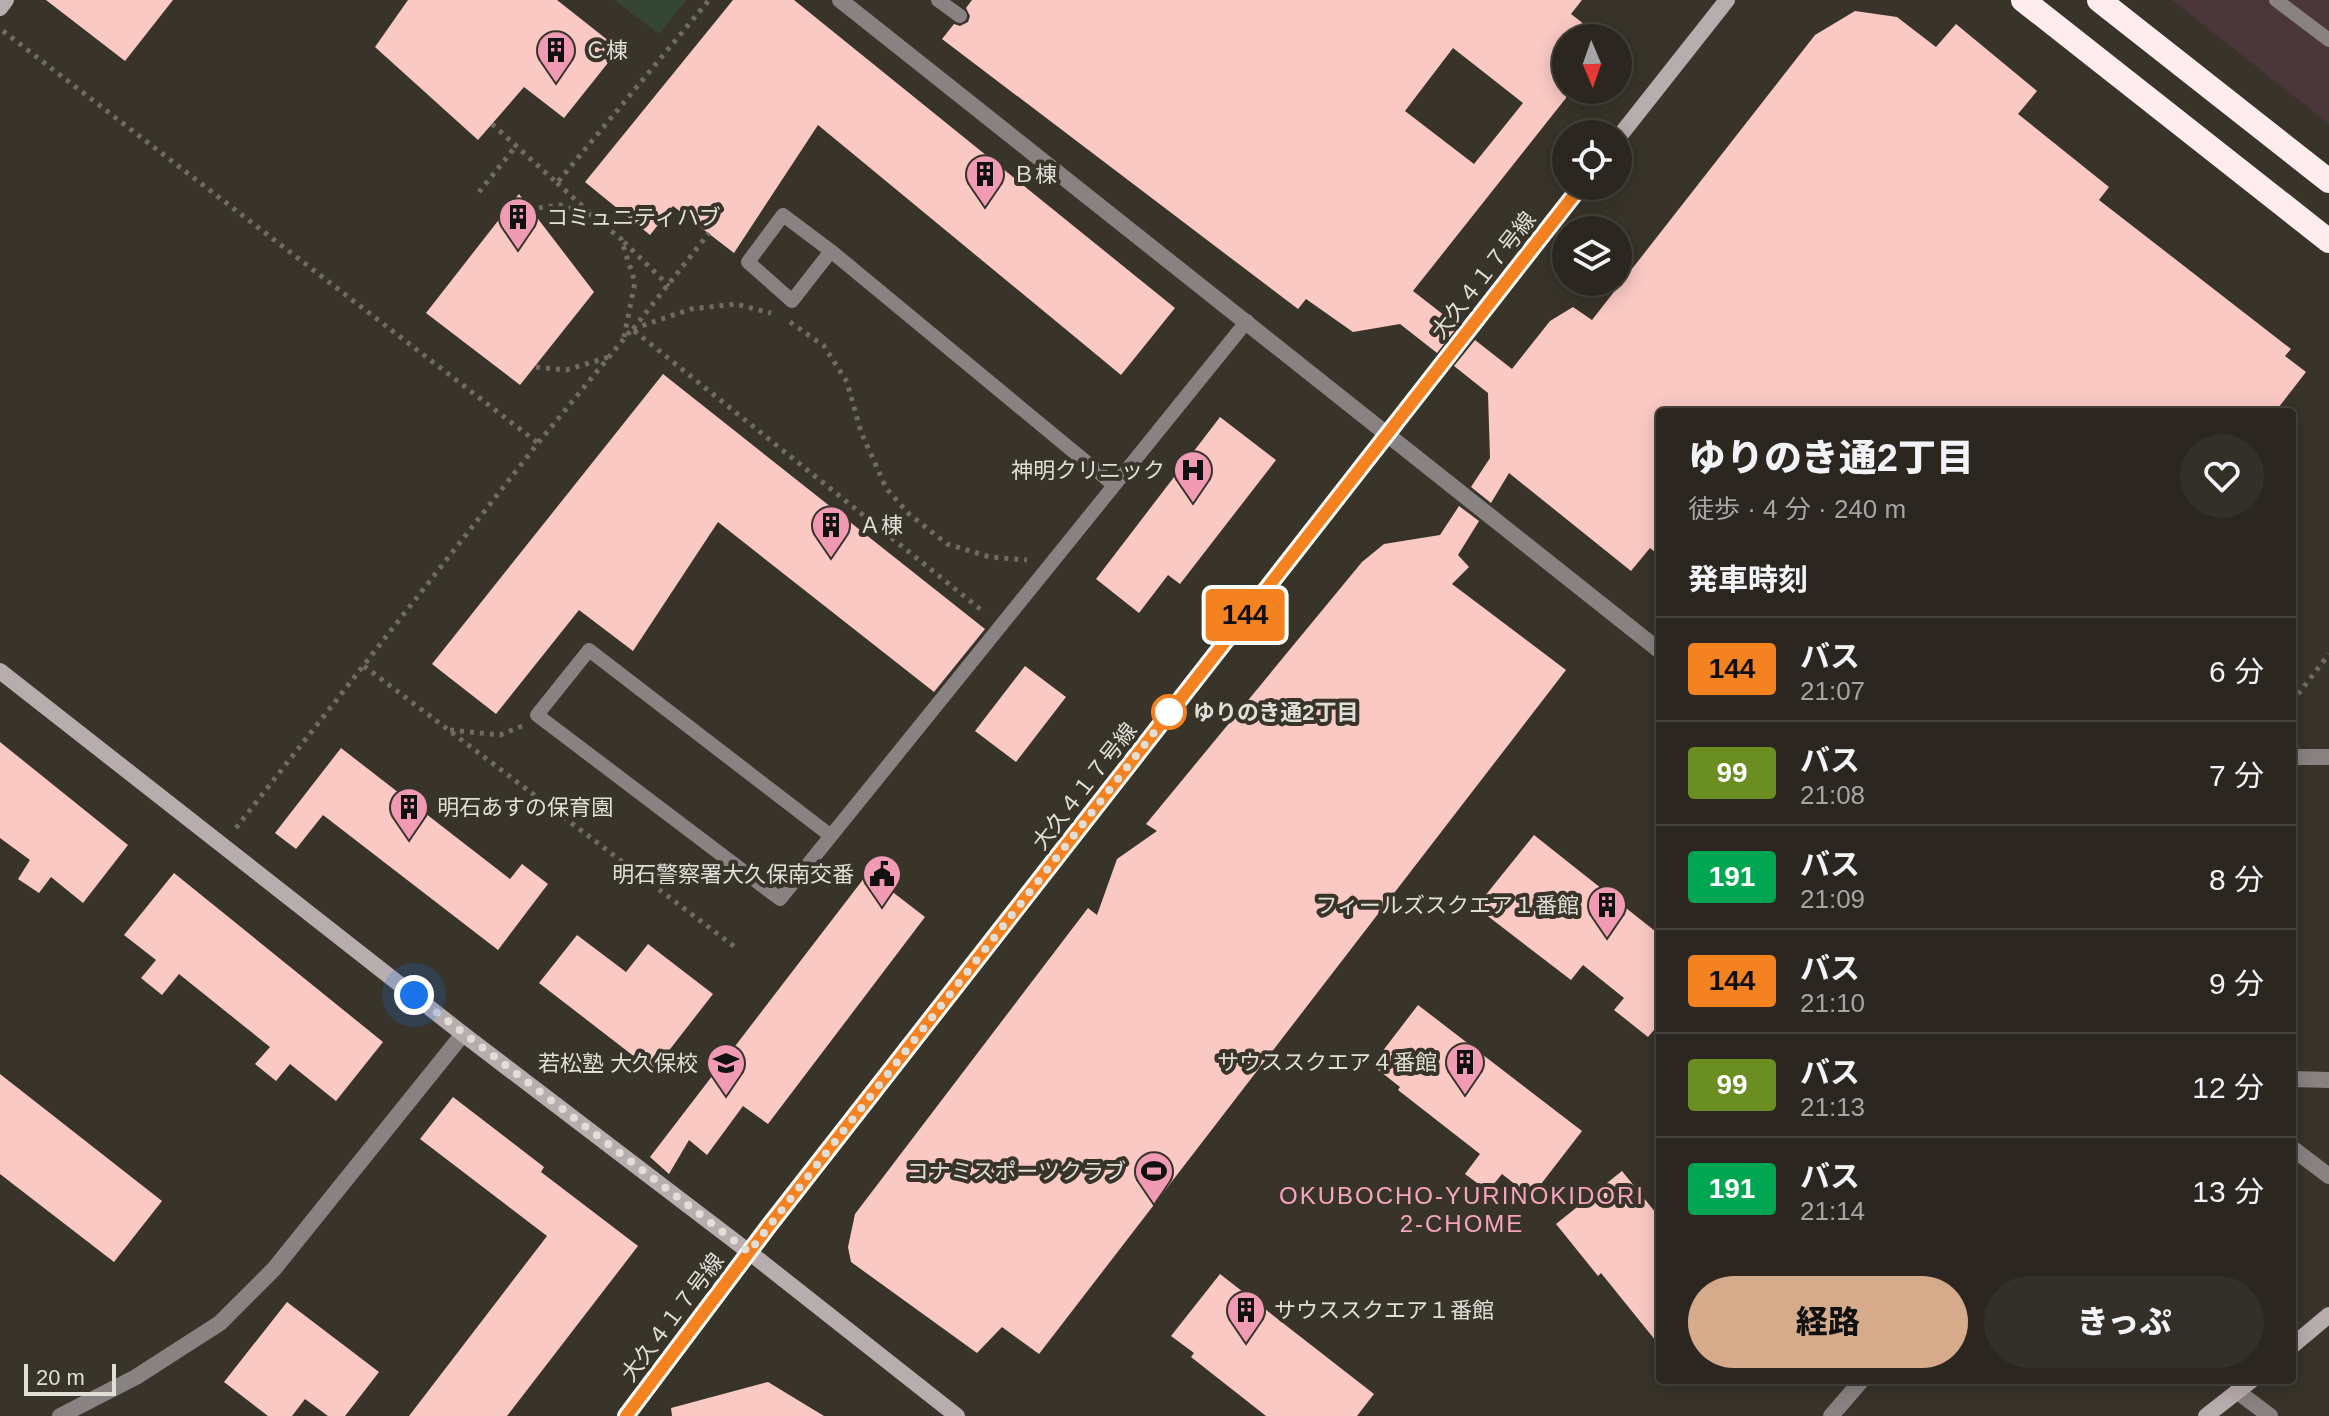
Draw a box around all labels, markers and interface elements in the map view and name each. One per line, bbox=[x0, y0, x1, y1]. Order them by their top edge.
north arrow bbox=[1552, 24, 1632, 104]
map controls bbox=[1552, 24, 1632, 296]
building icon: Ｃ棟 bbox=[535, 29, 577, 84]
place label: Ｃ棟 bbox=[584, 38, 628, 63]
button: locate bbox=[1552, 120, 1632, 200]
building icon: Ｂ棟 bbox=[964, 153, 1006, 208]
place label: Ｂ棟 bbox=[1013, 162, 1057, 187]
building icon: コミュニティハブ bbox=[497, 196, 539, 251]
place label: コミュニティハブ bbox=[546, 205, 721, 230]
street label: 大久４１７号線 bbox=[1426, 207, 1541, 344]
button: layers bbox=[1552, 216, 1632, 296]
button: heart bbox=[2180, 434, 2264, 518]
text: ゆりのき通2丁目 bbox=[1688, 437, 1974, 479]
hospital icon: 神明クリニック bbox=[1172, 449, 1214, 504]
place label: 神明クリニック bbox=[1011, 458, 1165, 483]
text: 徒歩 · 4 分 · 240 m bbox=[1688, 494, 1906, 524]
building icon: Ａ棟 bbox=[810, 504, 852, 559]
place label: Ａ棟 bbox=[859, 513, 903, 538]
text: 発車時刻 bbox=[1688, 563, 1808, 596]
line badge: 144 bbox=[1199, 589, 1291, 641]
text: 144 bbox=[1222, 599, 1268, 630]
text: バス bbox=[1800, 640, 1860, 673]
text: 144 bbox=[1709, 653, 1755, 684]
text: 6 分 bbox=[2209, 655, 2264, 688]
text: 21:07 bbox=[1800, 676, 1865, 706]
marker: ゆりのき通2丁目 bbox=[1152, 695, 1186, 729]
place label: ゆりのき通2丁目 bbox=[1193, 700, 1359, 725]
street label: 大久４１７号線 bbox=[1027, 718, 1142, 855]
text: バス bbox=[1800, 744, 1860, 777]
text: 99 bbox=[1716, 757, 1748, 788]
text: 7 分 bbox=[2209, 759, 2264, 792]
text: 21:08 bbox=[1800, 780, 1865, 810]
building icon: 明石あすの保育園 bbox=[388, 786, 430, 841]
place label: 明石あすの保育園 bbox=[437, 795, 613, 820]
text: バス bbox=[1800, 848, 1860, 881]
public building icon: 明石警察署大久保南交番 bbox=[861, 853, 903, 908]
text: 191 bbox=[1709, 861, 1755, 892]
place label: 明石警察署大久保南交番 bbox=[612, 862, 854, 887]
text: 8 分 bbox=[2209, 863, 2264, 896]
building icon: フィールズスクエア１番館 bbox=[1586, 884, 1628, 939]
text: 21:09 bbox=[1800, 884, 1865, 914]
place label: フィールズスクエア１番館 bbox=[1315, 893, 1579, 918]
text: バス bbox=[1800, 952, 1860, 985]
text: 144 bbox=[1709, 965, 1755, 996]
text: 9 分 bbox=[2209, 967, 2264, 1000]
your location bbox=[394, 975, 434, 1015]
text: 21:10 bbox=[1800, 988, 1865, 1018]
building icon: サウススクエア４番館 bbox=[1444, 1041, 1486, 1096]
school or university icon: 若松塾 大久保校 bbox=[705, 1042, 747, 1097]
place label: サウススクエア４番館 bbox=[1217, 1050, 1437, 1075]
place label: 若松塾 大久保校 bbox=[538, 1051, 698, 1076]
text: バス bbox=[1800, 1056, 1860, 1089]
text: 99 bbox=[1716, 1069, 1748, 1100]
text: 12 分 bbox=[2192, 1071, 2264, 1104]
text: 21:13 bbox=[1800, 1092, 1865, 1122]
sports icon: コナミスポーツクラブ bbox=[1133, 1150, 1175, 1205]
place label: コナミスポーツクラブ bbox=[906, 1159, 1126, 1184]
text: バス bbox=[1800, 1160, 1860, 1193]
text: 191 bbox=[1709, 1173, 1755, 1204]
text: 13 分 bbox=[2192, 1175, 2264, 1208]
district label: OKUBOCHO-YURINOKIDORI 2-CHOME bbox=[1279, 1182, 1645, 1237]
text: 21:14 bbox=[1800, 1196, 1865, 1226]
street label: 大久４１７号線 bbox=[616, 1248, 729, 1386]
button: 経路 bbox=[1688, 1276, 1968, 1368]
button: きっぷ bbox=[1984, 1276, 2264, 1368]
building icon: サウススクエア１番館 bbox=[1225, 1289, 1267, 1344]
place label: サウススクエア１番館 bbox=[1274, 1298, 1494, 1323]
scale bar bbox=[24, 1360, 116, 1396]
text: 20 m bbox=[36, 1365, 85, 1390]

